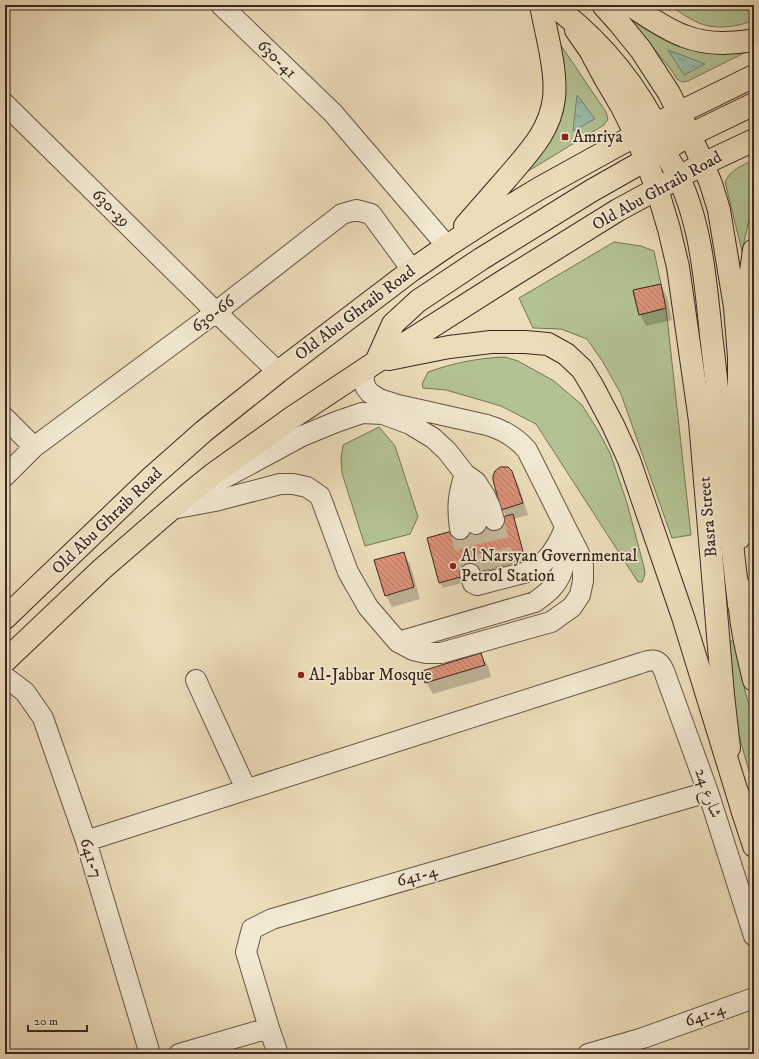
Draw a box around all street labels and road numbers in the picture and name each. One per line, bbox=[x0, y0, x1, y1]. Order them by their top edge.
street label: 630-41 bbox=[252, 35, 302, 83]
street label: Old Abu Ghraib Road bbox=[588, 146, 726, 236]
street label: 630-39 bbox=[87, 184, 135, 232]
street label: Old Abu Ghraib Road bbox=[290, 260, 420, 366]
street label: 630-66 bbox=[187, 290, 240, 338]
street label: Old Abu Ghraib Road bbox=[47, 462, 167, 579]
street label: Basra Street bbox=[693, 475, 722, 558]
street label: شارع 24 bbox=[687, 765, 727, 821]
street label: 641-7 bbox=[75, 835, 107, 881]
street label: 641-4 bbox=[394, 859, 441, 892]
street label: 641-4 bbox=[682, 997, 729, 1032]

